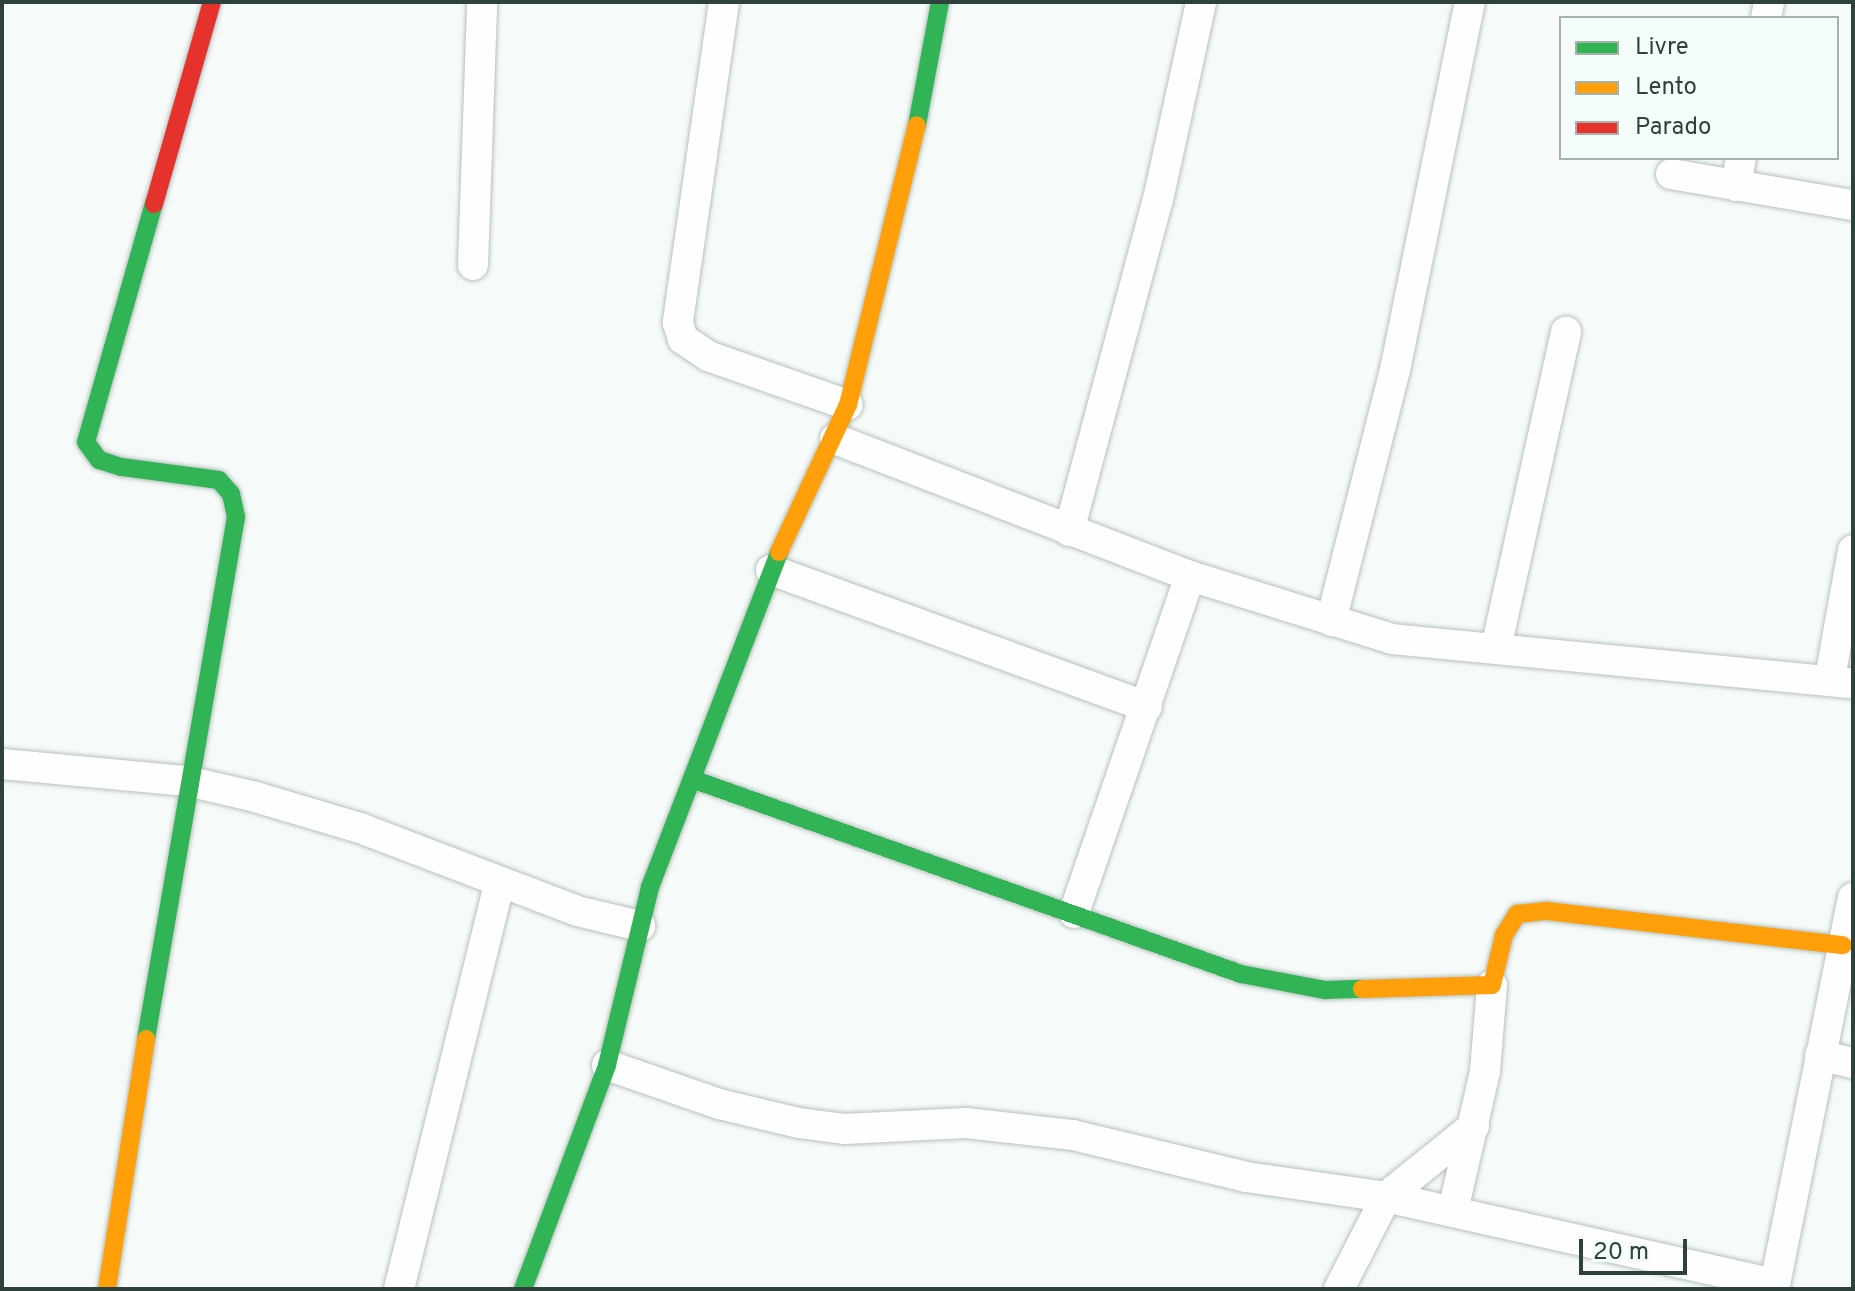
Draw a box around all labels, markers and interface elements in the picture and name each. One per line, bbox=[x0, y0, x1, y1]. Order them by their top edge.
legend bbox=[1559, 16, 1839, 160]
text: Livre bbox=[1635, 33, 1689, 63]
text: Lento bbox=[1635, 73, 1697, 103]
text: Parado bbox=[1635, 113, 1711, 143]
scale bar bbox=[1583, 1223, 1691, 1273]
text: 20 m bbox=[1593, 1238, 1649, 1268]

